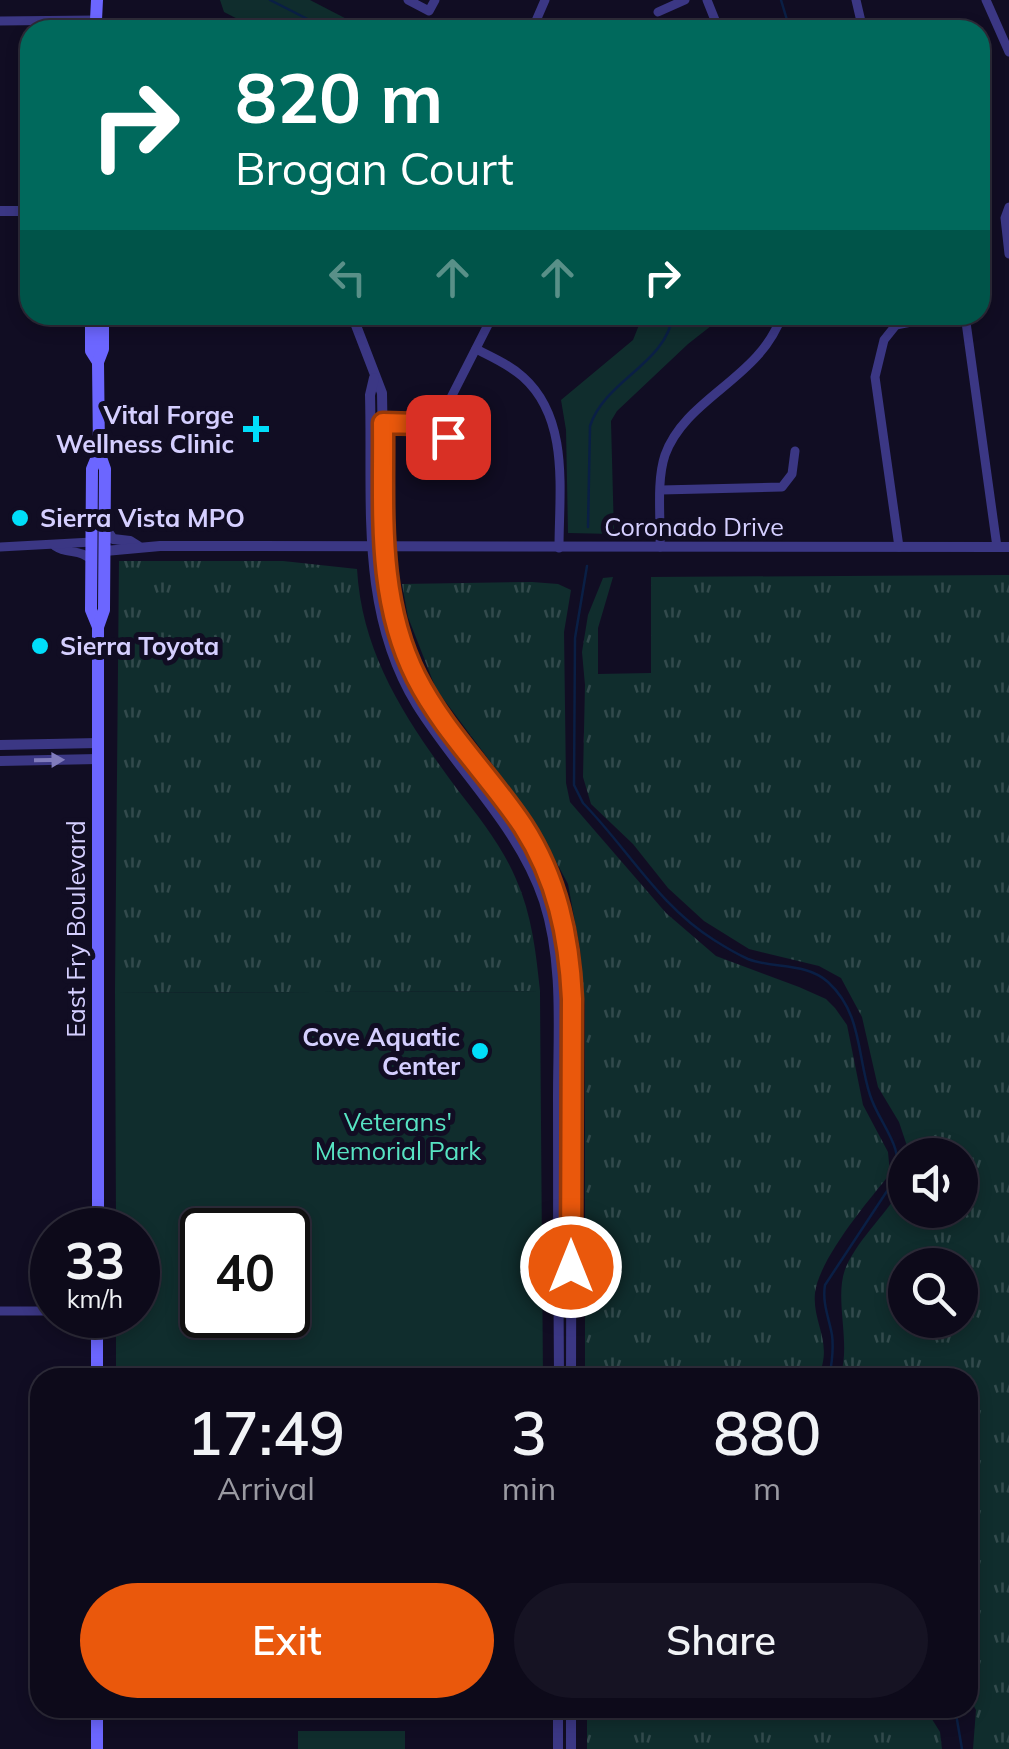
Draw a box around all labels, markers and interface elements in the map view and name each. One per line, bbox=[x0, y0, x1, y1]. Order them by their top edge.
text: 820 m bbox=[235, 53, 443, 141]
icon: right bbox=[70, 60, 200, 190]
text: Brogan Court bbox=[235, 140, 514, 196]
icon: left bbox=[320, 250, 375, 305]
icon: ahead bbox=[425, 250, 480, 305]
icon: ahead bbox=[530, 250, 585, 305]
icon: right bbox=[635, 250, 690, 305]
pin bbox=[406, 395, 491, 480]
place label: Vital Forge Wellness Clinic bbox=[56, 399, 234, 459]
icon: arrive bbox=[421, 410, 476, 465]
marker: Vital Forge Wellness Clinic bbox=[243, 416, 269, 442]
place label: Sierra Vista MPO bbox=[40, 502, 245, 533]
marker: Sierra Vista MPO bbox=[9, 507, 31, 529]
street label: Coronado Drive bbox=[604, 511, 784, 542]
place label: Sierra Toyota bbox=[60, 630, 219, 661]
marker: Sierra Toyota bbox=[29, 635, 51, 657]
one-way arrow bbox=[33, 751, 65, 767]
street label: East Fry Boulevard bbox=[60, 820, 91, 1038]
place label: Cove Aquatic Center bbox=[302, 1021, 460, 1081]
marker: Cove Aquatic Center bbox=[469, 1040, 491, 1062]
park label: Veterans' Memorial Park bbox=[315, 1106, 482, 1166]
map controls bbox=[888, 1138, 978, 1338]
button: sound bbox=[888, 1138, 978, 1228]
speed limit sign: 40 bbox=[180, 1208, 310, 1338]
position arrow bbox=[519, 1215, 623, 1319]
text: 33 bbox=[65, 1229, 125, 1292]
button: search bbox=[888, 1248, 978, 1338]
text: km/h bbox=[67, 1283, 123, 1314]
text: 17:49 bbox=[187, 1395, 345, 1470]
text: 3 bbox=[511, 1395, 547, 1470]
text: 880 bbox=[713, 1395, 821, 1470]
text: Arrival bbox=[217, 1468, 315, 1508]
text: min bbox=[502, 1468, 556, 1508]
text: m bbox=[753, 1468, 781, 1508]
button: Exit bbox=[80, 1583, 494, 1698]
button: Share bbox=[514, 1583, 928, 1698]

